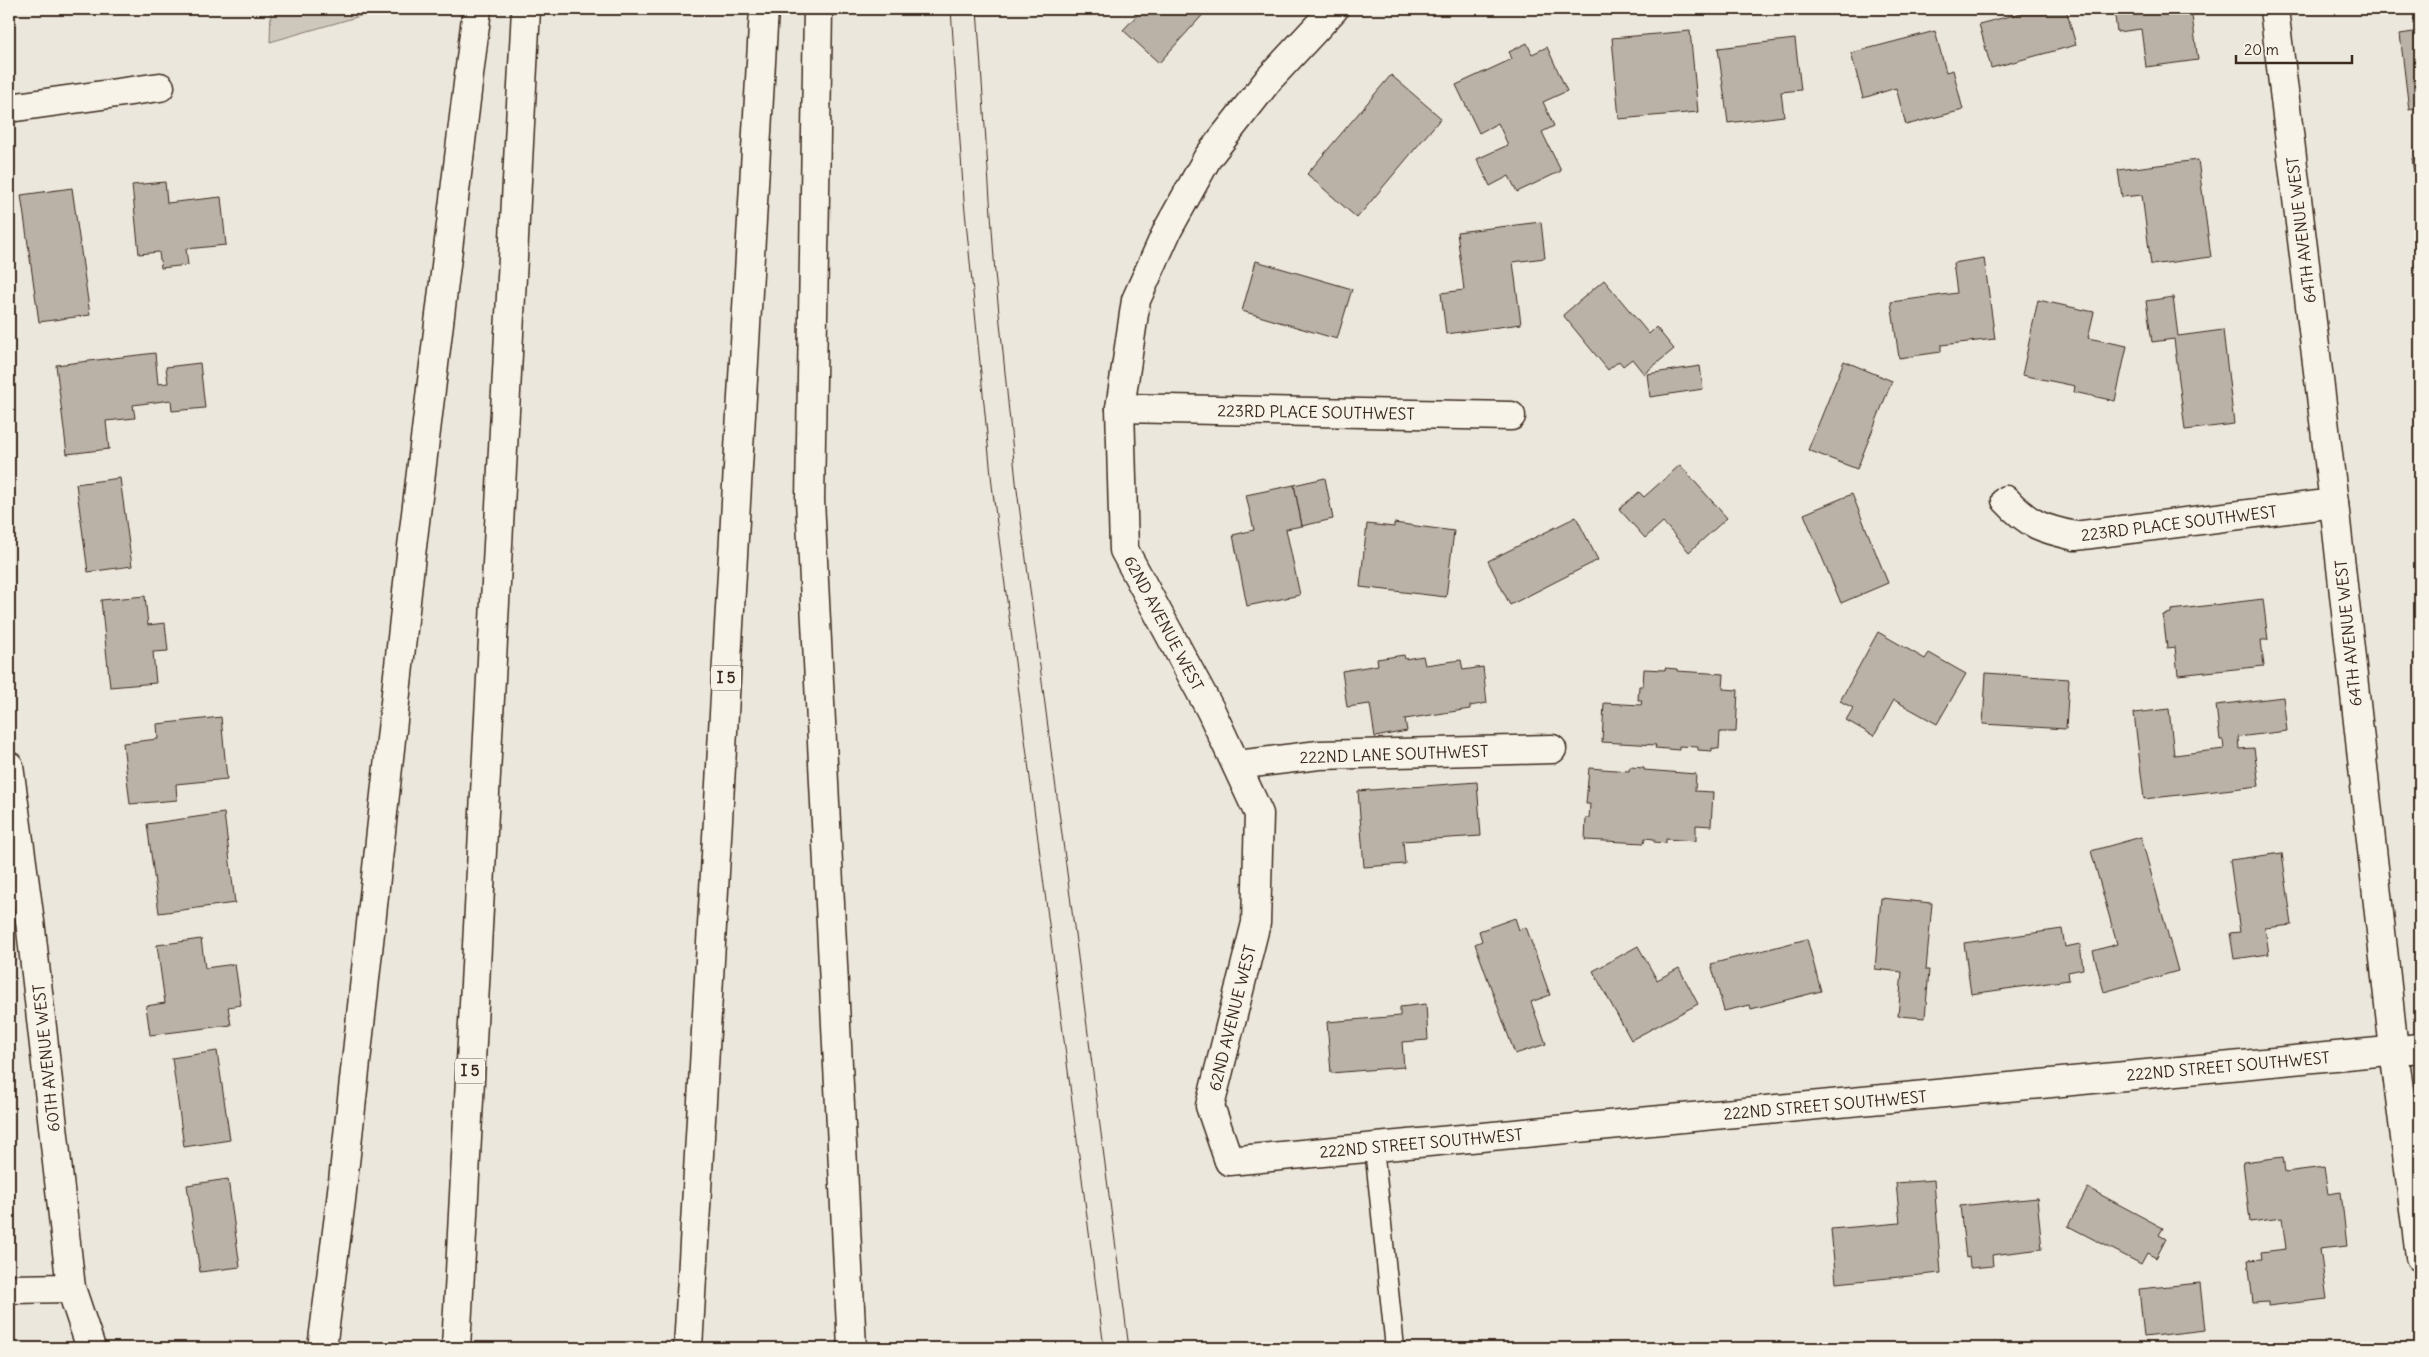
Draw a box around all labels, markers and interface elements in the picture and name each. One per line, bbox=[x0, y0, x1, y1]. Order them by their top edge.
scale bar bbox=[2236, 32, 2353, 64]
text: 20 m bbox=[2244, 40, 2279, 59]
street label: 64TH AVENUE WEST bbox=[2282, 156, 2320, 304]
street label: 223RD PLACE SOUTHWEST bbox=[1217, 400, 1415, 424]
street label: 223RD PLACE SOUTHWEST bbox=[2080, 501, 2278, 545]
street label: 62ND AVENUE WEST bbox=[1120, 552, 1208, 694]
street label: 64TH AVENUE WEST bbox=[2330, 559, 2366, 707]
road number: I 5 bbox=[711, 666, 741, 690]
street label: 222ND LANE SOUTHWEST bbox=[1299, 741, 1489, 767]
street label: 62ND AVENUE WEST bbox=[1204, 943, 1260, 1093]
street label: 60TH AVENUE WEST bbox=[28, 983, 64, 1133]
street label: 222ND STREET SOUTHWEST bbox=[2126, 1047, 2330, 1085]
road number: I 5 bbox=[455, 1058, 485, 1084]
street label: 222ND STREET SOUTHWEST bbox=[1723, 1086, 1927, 1124]
street label: 222ND STREET SOUTHWEST bbox=[1319, 1124, 1523, 1162]

